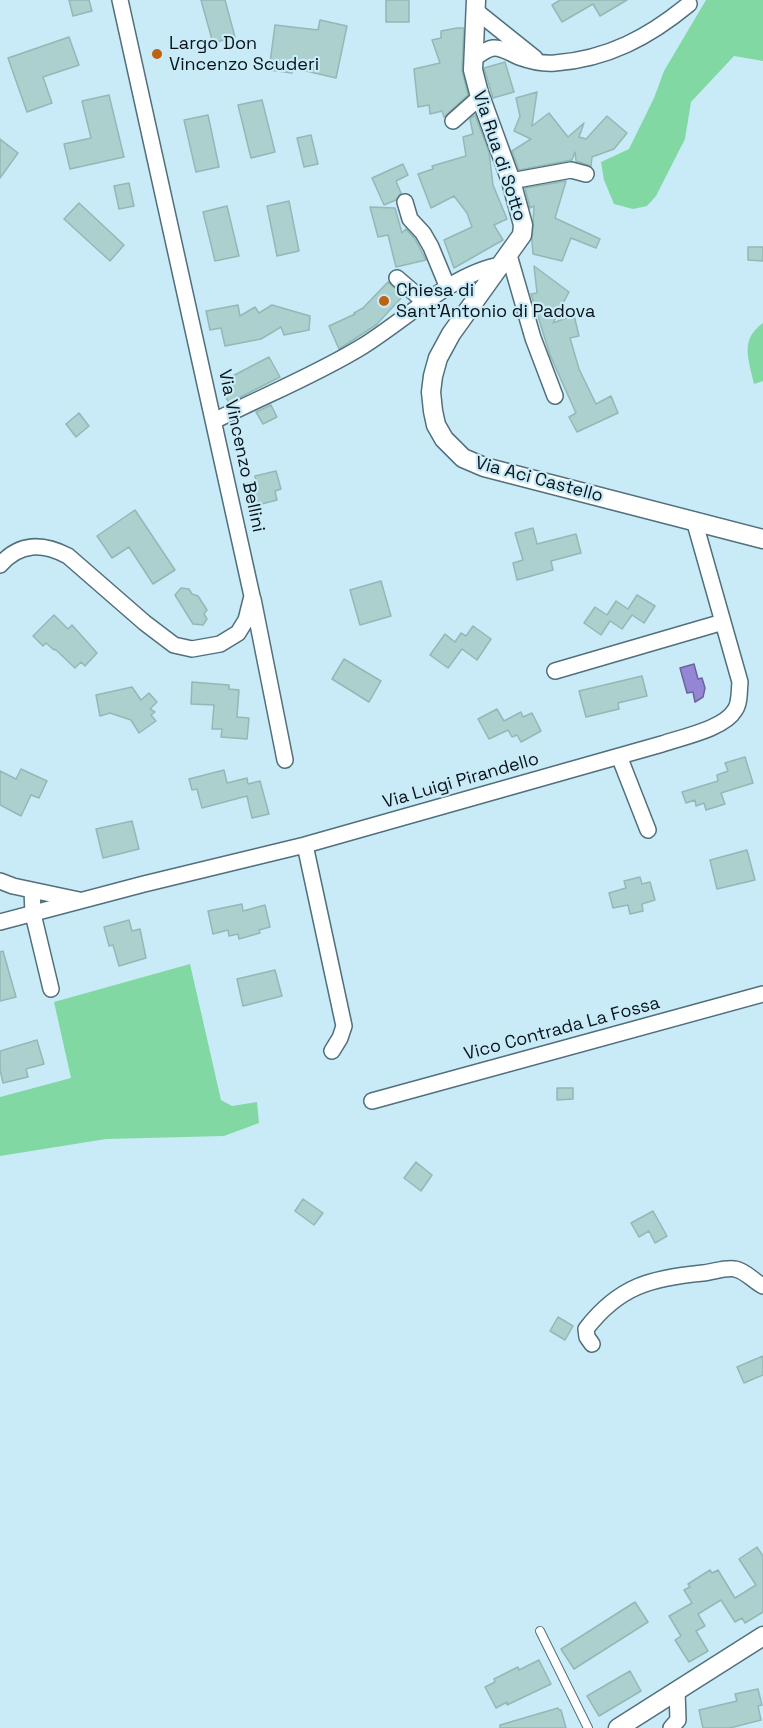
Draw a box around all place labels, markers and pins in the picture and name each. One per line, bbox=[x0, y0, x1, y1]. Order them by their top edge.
place label: Largo Don Vincenzo Scuderi bbox=[169, 33, 319, 76]
marker: Largo Don Vincenzo Scuderi bbox=[150, 47, 164, 61]
place label: Chiesa di Sant'Antonio di Padova bbox=[396, 280, 595, 322]
marker: Chiesa di Sant'Antonio di Padova bbox=[377, 294, 391, 308]

